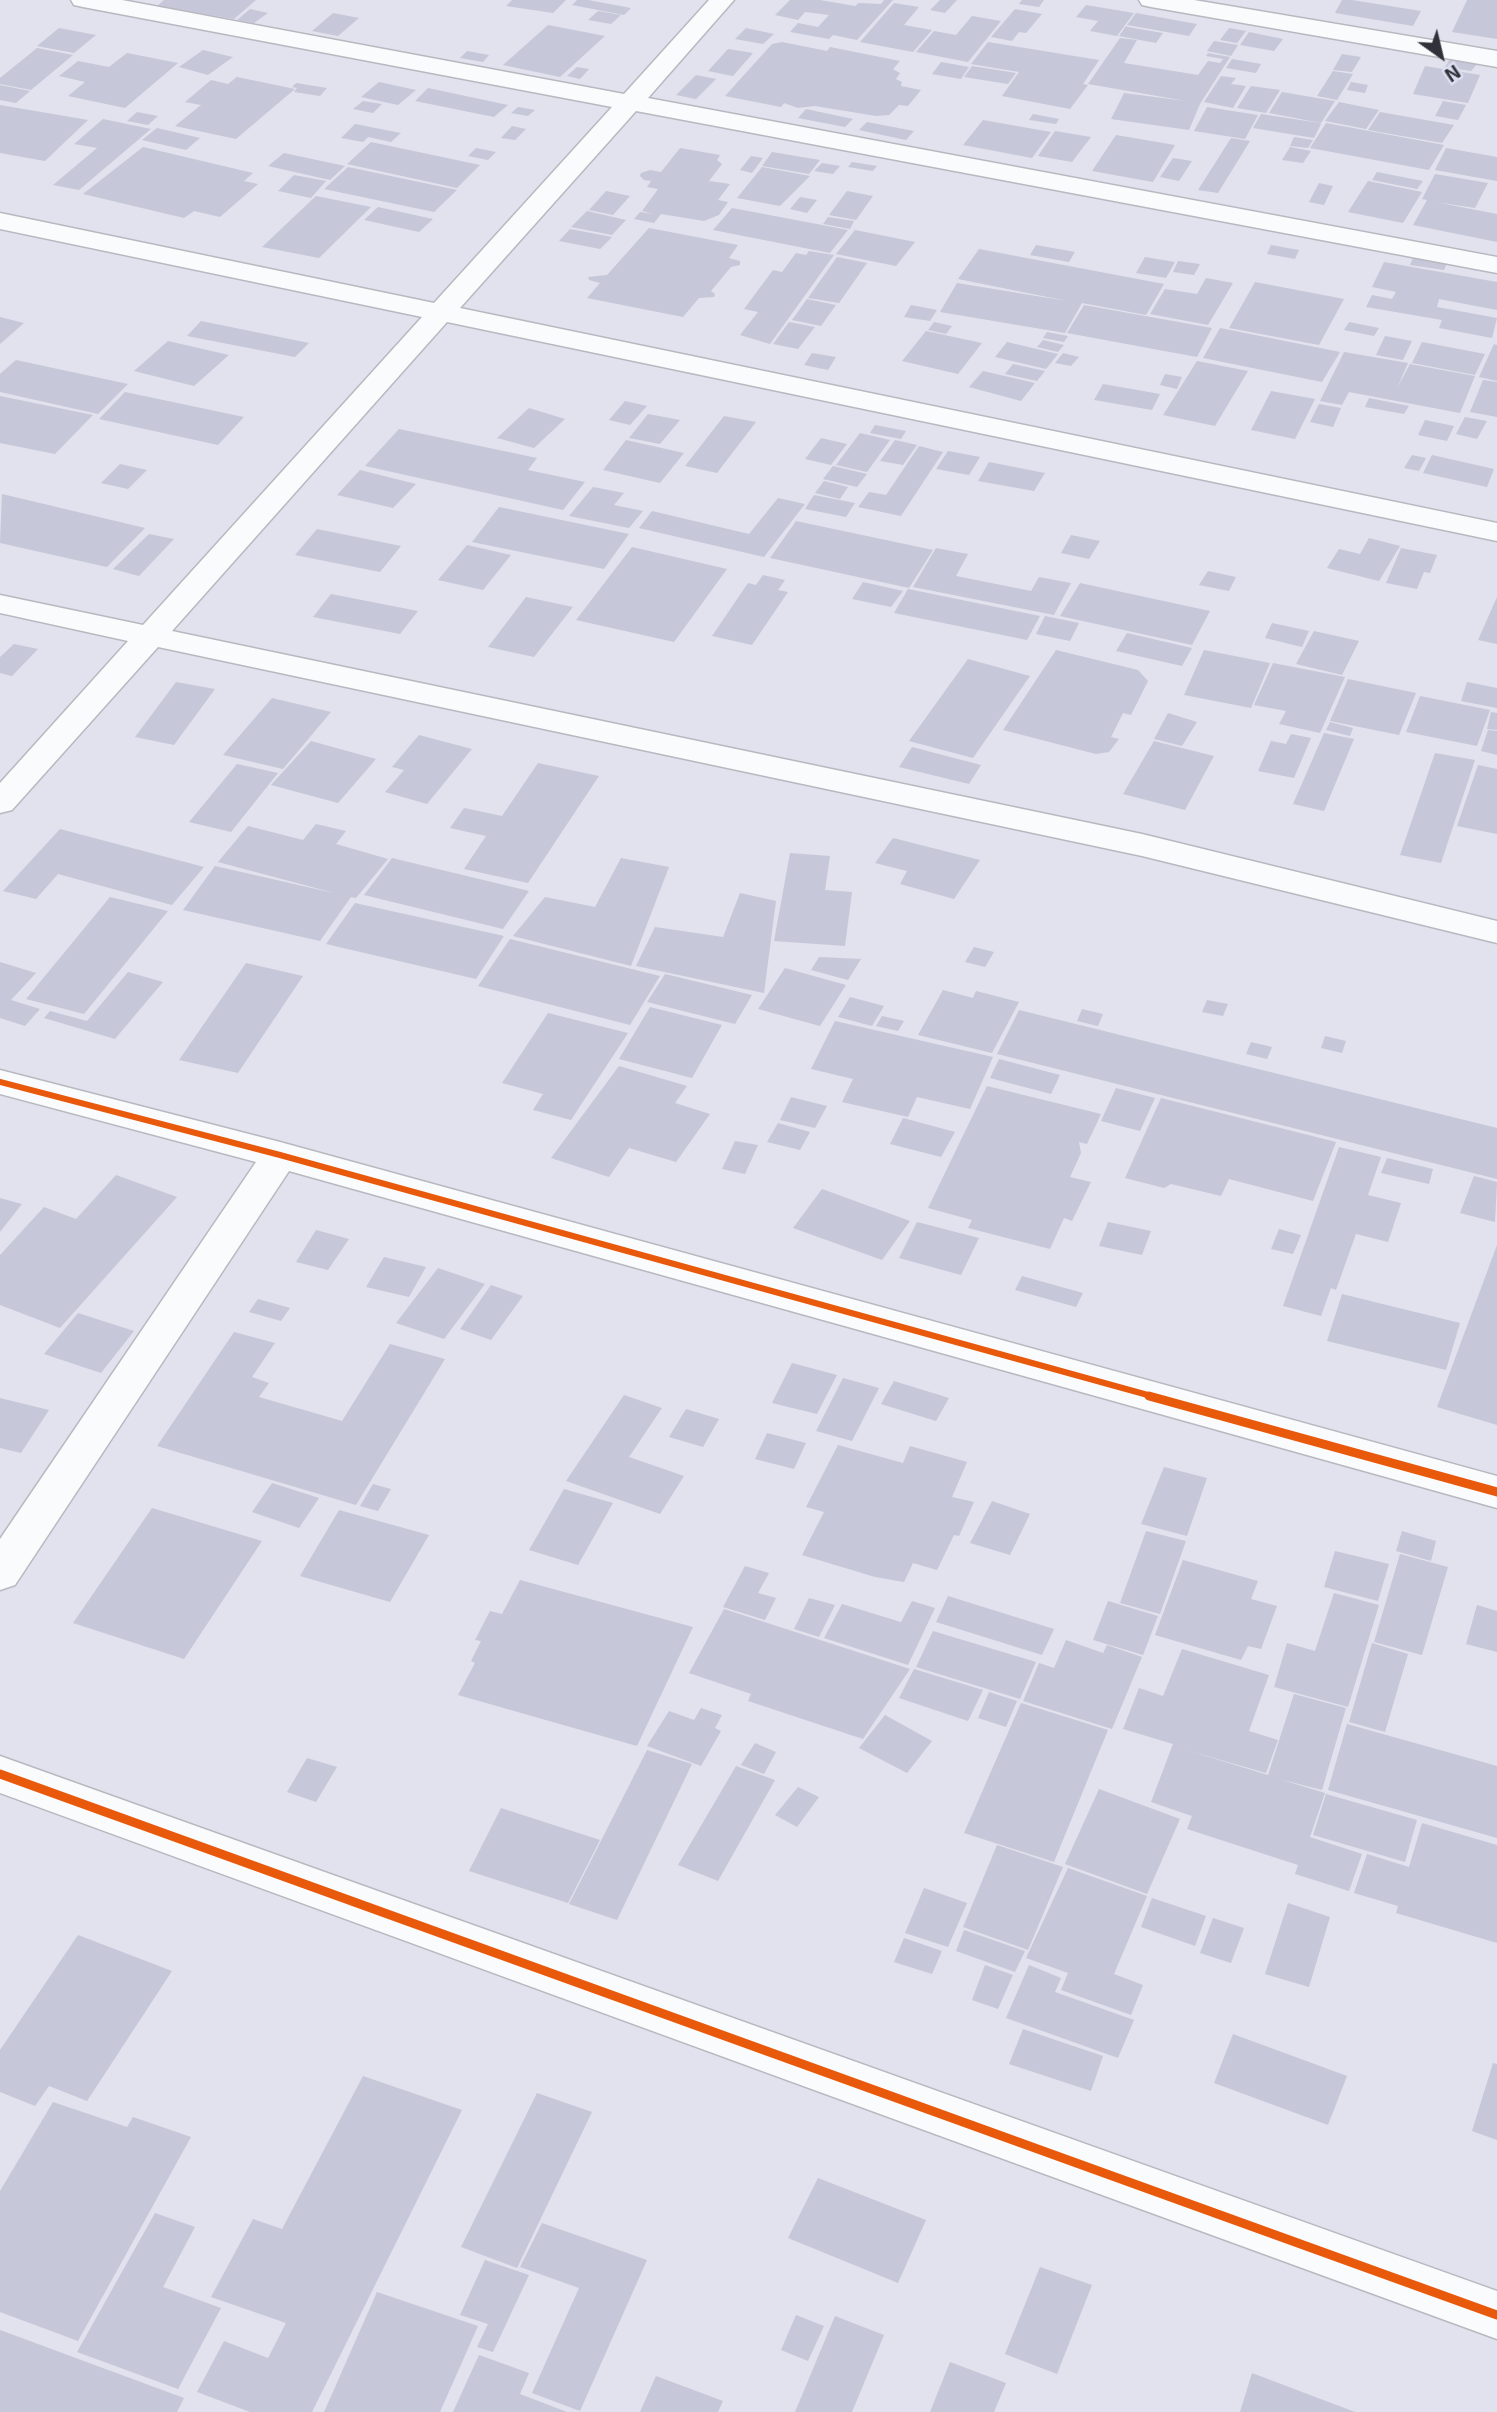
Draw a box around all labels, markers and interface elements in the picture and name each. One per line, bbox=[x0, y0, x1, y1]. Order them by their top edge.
north arrow bbox=[1406, 21, 1476, 91]
text: N bbox=[1441, 60, 1465, 87]

